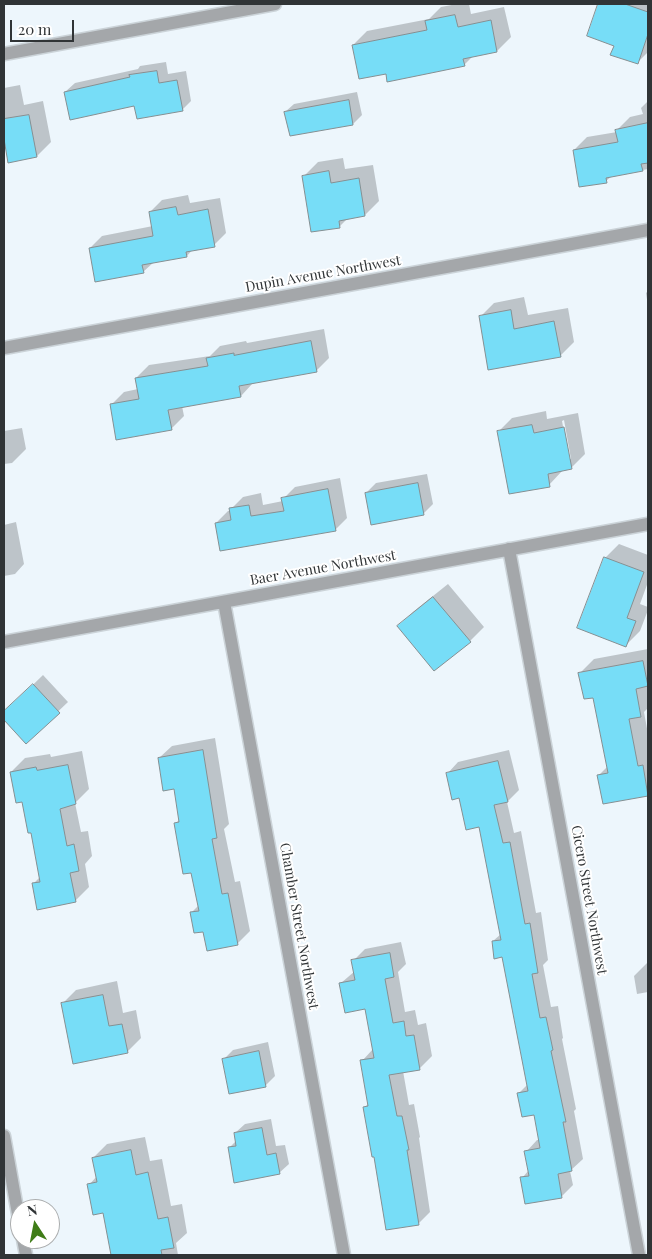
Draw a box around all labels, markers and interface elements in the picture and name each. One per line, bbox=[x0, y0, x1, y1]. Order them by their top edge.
scale bar bbox=[12, 10, 76, 42]
text: 20 m bbox=[18, 19, 51, 39]
street label: Dupin Avenue Northwest bbox=[244, 252, 402, 296]
street label: Baer Avenue Northwest bbox=[249, 547, 397, 589]
street label: Cicero Street Northwest bbox=[568, 824, 610, 976]
street label: Chamber Street Northwest bbox=[276, 842, 322, 1010]
north arrow bbox=[10, 1199, 60, 1249]
text: N bbox=[25, 1199, 39, 1220]

